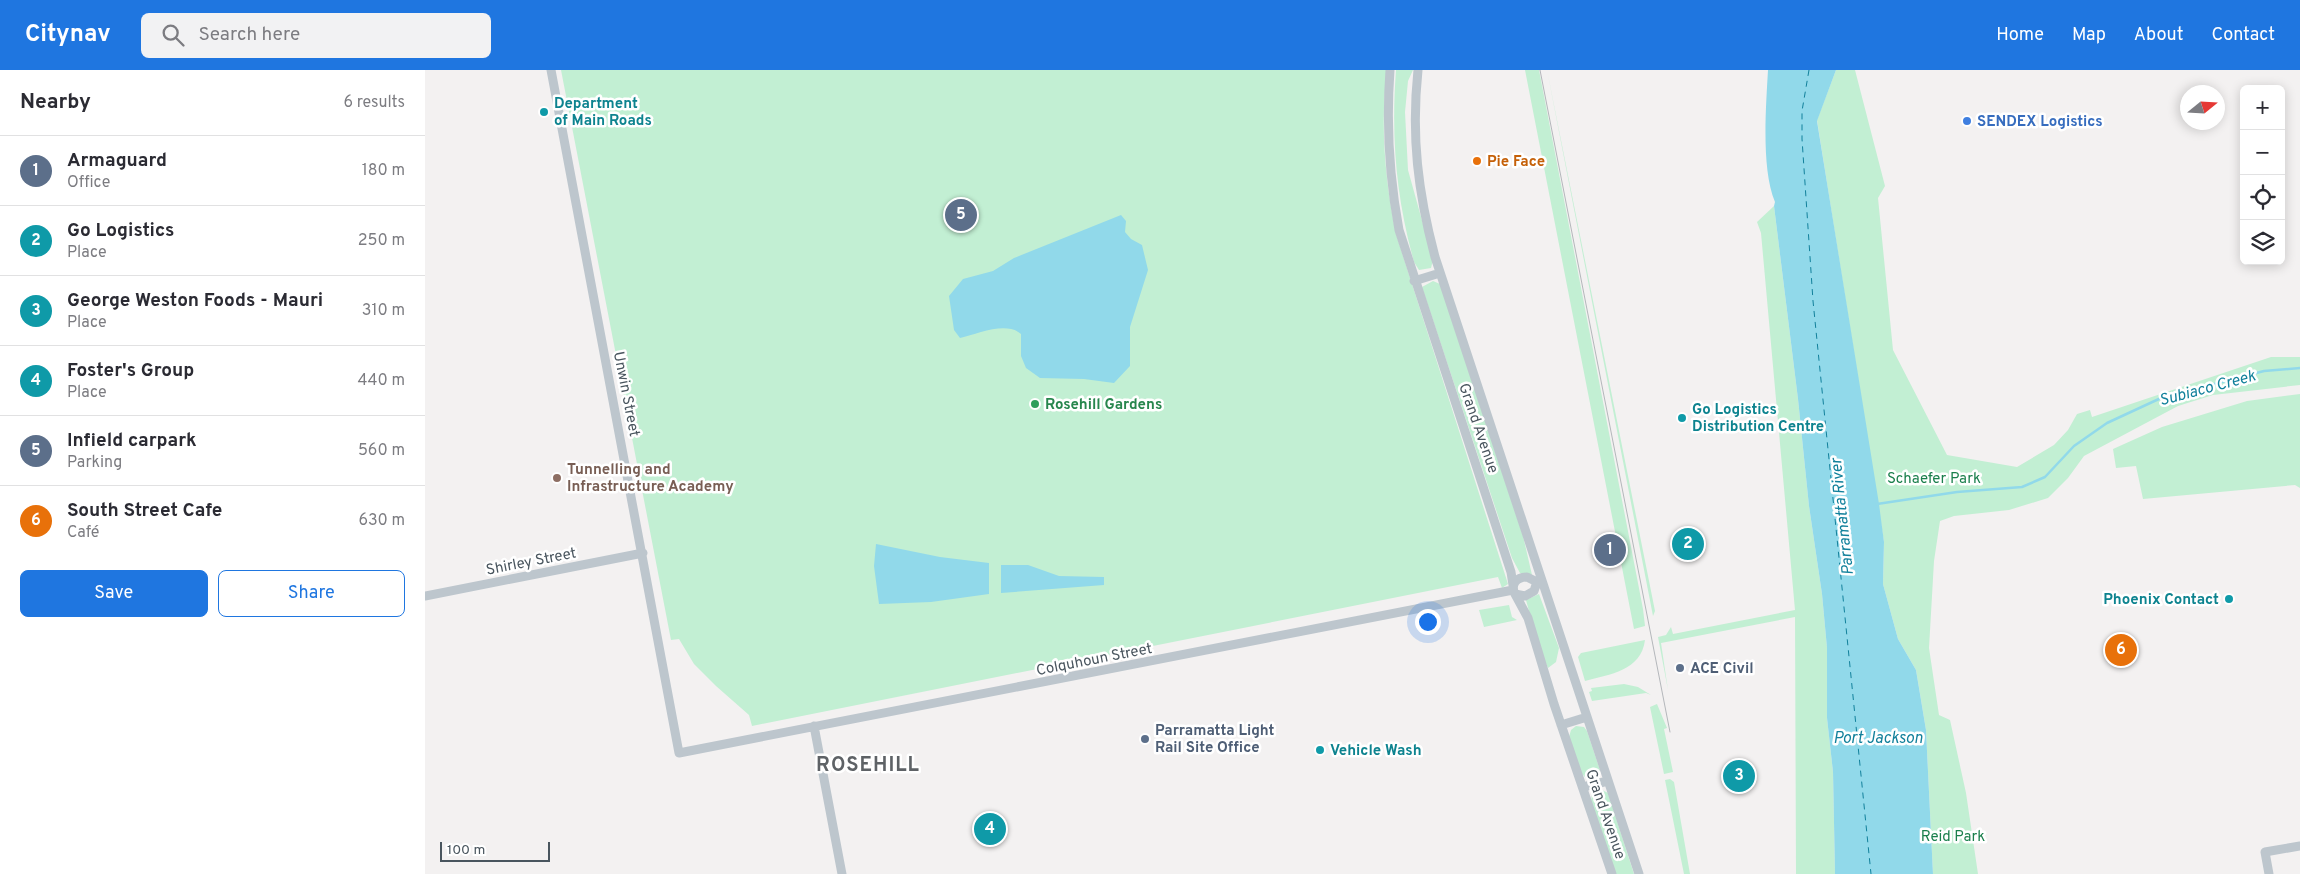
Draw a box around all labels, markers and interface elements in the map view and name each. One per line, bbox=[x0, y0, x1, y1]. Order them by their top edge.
search box bbox=[141, 13, 491, 58]
text: Citynav bbox=[25, 20, 111, 50]
icon: search bbox=[159, 21, 187, 49]
text: Search here bbox=[199, 23, 300, 47]
text: Home bbox=[1996, 24, 2044, 47]
text: Map bbox=[2072, 24, 2106, 47]
text: About bbox=[2134, 24, 2183, 47]
text: Contact bbox=[2211, 24, 2275, 47]
north arrow bbox=[2180, 85, 2225, 130]
map controls bbox=[2240, 85, 2285, 265]
button: + bbox=[2240, 85, 2285, 130]
text: Nearby bbox=[20, 89, 91, 116]
text: 6 results bbox=[343, 93, 405, 113]
place label: Department of Main Roads bbox=[554, 95, 652, 131]
marker: Department of Main Roads bbox=[538, 106, 550, 118]
place label: SENDEX Logistics bbox=[1977, 113, 2103, 132]
marker: SENDEX Logistics bbox=[1961, 115, 1973, 127]
button: − bbox=[2240, 130, 2285, 175]
text: Armaguard bbox=[67, 149, 167, 173]
place label: Pie Face bbox=[1487, 153, 1545, 172]
marker: Pie Face bbox=[1471, 155, 1483, 167]
text: 1 bbox=[33, 161, 39, 181]
text: 180 m bbox=[362, 161, 405, 181]
text: Office bbox=[67, 173, 110, 193]
button: locate bbox=[2240, 175, 2285, 220]
pin: 5 bbox=[945, 196, 977, 234]
text: Go Logistics bbox=[67, 219, 174, 243]
button: layers bbox=[2240, 220, 2285, 265]
text: 2 bbox=[31, 231, 41, 251]
text: 250 m bbox=[358, 231, 405, 251]
text: Place bbox=[67, 243, 107, 263]
text: George Weston Foods - Mauri bbox=[67, 289, 323, 313]
text: 3 bbox=[31, 301, 41, 321]
text: 310 m bbox=[362, 301, 405, 321]
text: Place bbox=[67, 313, 107, 333]
street label: Unwin Street bbox=[608, 350, 643, 439]
text: Foster's Group bbox=[67, 359, 194, 383]
water label: Subiaco Creek bbox=[2157, 366, 2259, 411]
text: 4 bbox=[31, 371, 41, 391]
text: 440 m bbox=[358, 371, 405, 391]
street label: Grand Avenue bbox=[1453, 381, 1502, 476]
text: Place bbox=[67, 383, 107, 403]
place label: Rosehill Gardens bbox=[1045, 396, 1162, 415]
marker: Rosehill Gardens bbox=[1029, 398, 1041, 410]
place label: Go Logistics Distribution Centre bbox=[1692, 401, 1824, 437]
marker: Go Logistics Distribution Centre bbox=[1676, 412, 1688, 424]
text: Infield carpark bbox=[67, 429, 197, 453]
text: 5 bbox=[31, 441, 41, 461]
text: 560 m bbox=[358, 441, 405, 461]
text: Parking bbox=[67, 453, 122, 473]
water label: Parramatta River bbox=[1827, 455, 1859, 576]
place label: Tunnelling and Infrastructure Academy bbox=[567, 461, 734, 497]
park label: Schaefer Park bbox=[1887, 470, 1981, 489]
marker: Tunnelling and Infrastructure Academy bbox=[551, 472, 563, 484]
text: South Street Cafe bbox=[67, 499, 222, 523]
text: 6 bbox=[31, 511, 41, 531]
text: 630 m bbox=[358, 511, 405, 531]
text: Café bbox=[67, 523, 99, 543]
pin: 2 bbox=[1672, 525, 1704, 563]
pin: 1 bbox=[1594, 531, 1626, 569]
street label: Shirley Street bbox=[485, 544, 578, 581]
button: Save bbox=[20, 570, 208, 617]
button: Share bbox=[218, 570, 405, 617]
place label: Phoenix Contact bbox=[2103, 591, 2219, 610]
marker: Phoenix Contact bbox=[2223, 593, 2235, 605]
your location bbox=[1415, 609, 1441, 635]
pin: 6 bbox=[2105, 631, 2137, 669]
street label: Colquhoun Street bbox=[1035, 640, 1154, 681]
place label: ACE Civil bbox=[1690, 660, 1754, 679]
marker: ACE Civil bbox=[1674, 662, 1686, 674]
place label: Parramatta Light Rail Site Office bbox=[1155, 722, 1275, 758]
water label: Port Jackson bbox=[1833, 729, 1923, 749]
marker: Parramatta Light Rail Site Office bbox=[1139, 733, 1151, 745]
place label: Vehicle Wash bbox=[1330, 742, 1422, 761]
marker: Vehicle Wash bbox=[1314, 744, 1326, 756]
district label: ROSEHILL bbox=[816, 753, 920, 779]
pin: 3 bbox=[1723, 757, 1755, 795]
street label: Grand Avenue bbox=[1580, 767, 1629, 862]
pin: 4 bbox=[974, 810, 1006, 848]
park label: Reid Park bbox=[1921, 828, 1985, 847]
scale bar bbox=[440, 839, 550, 862]
text: 100 m bbox=[447, 842, 485, 859]

